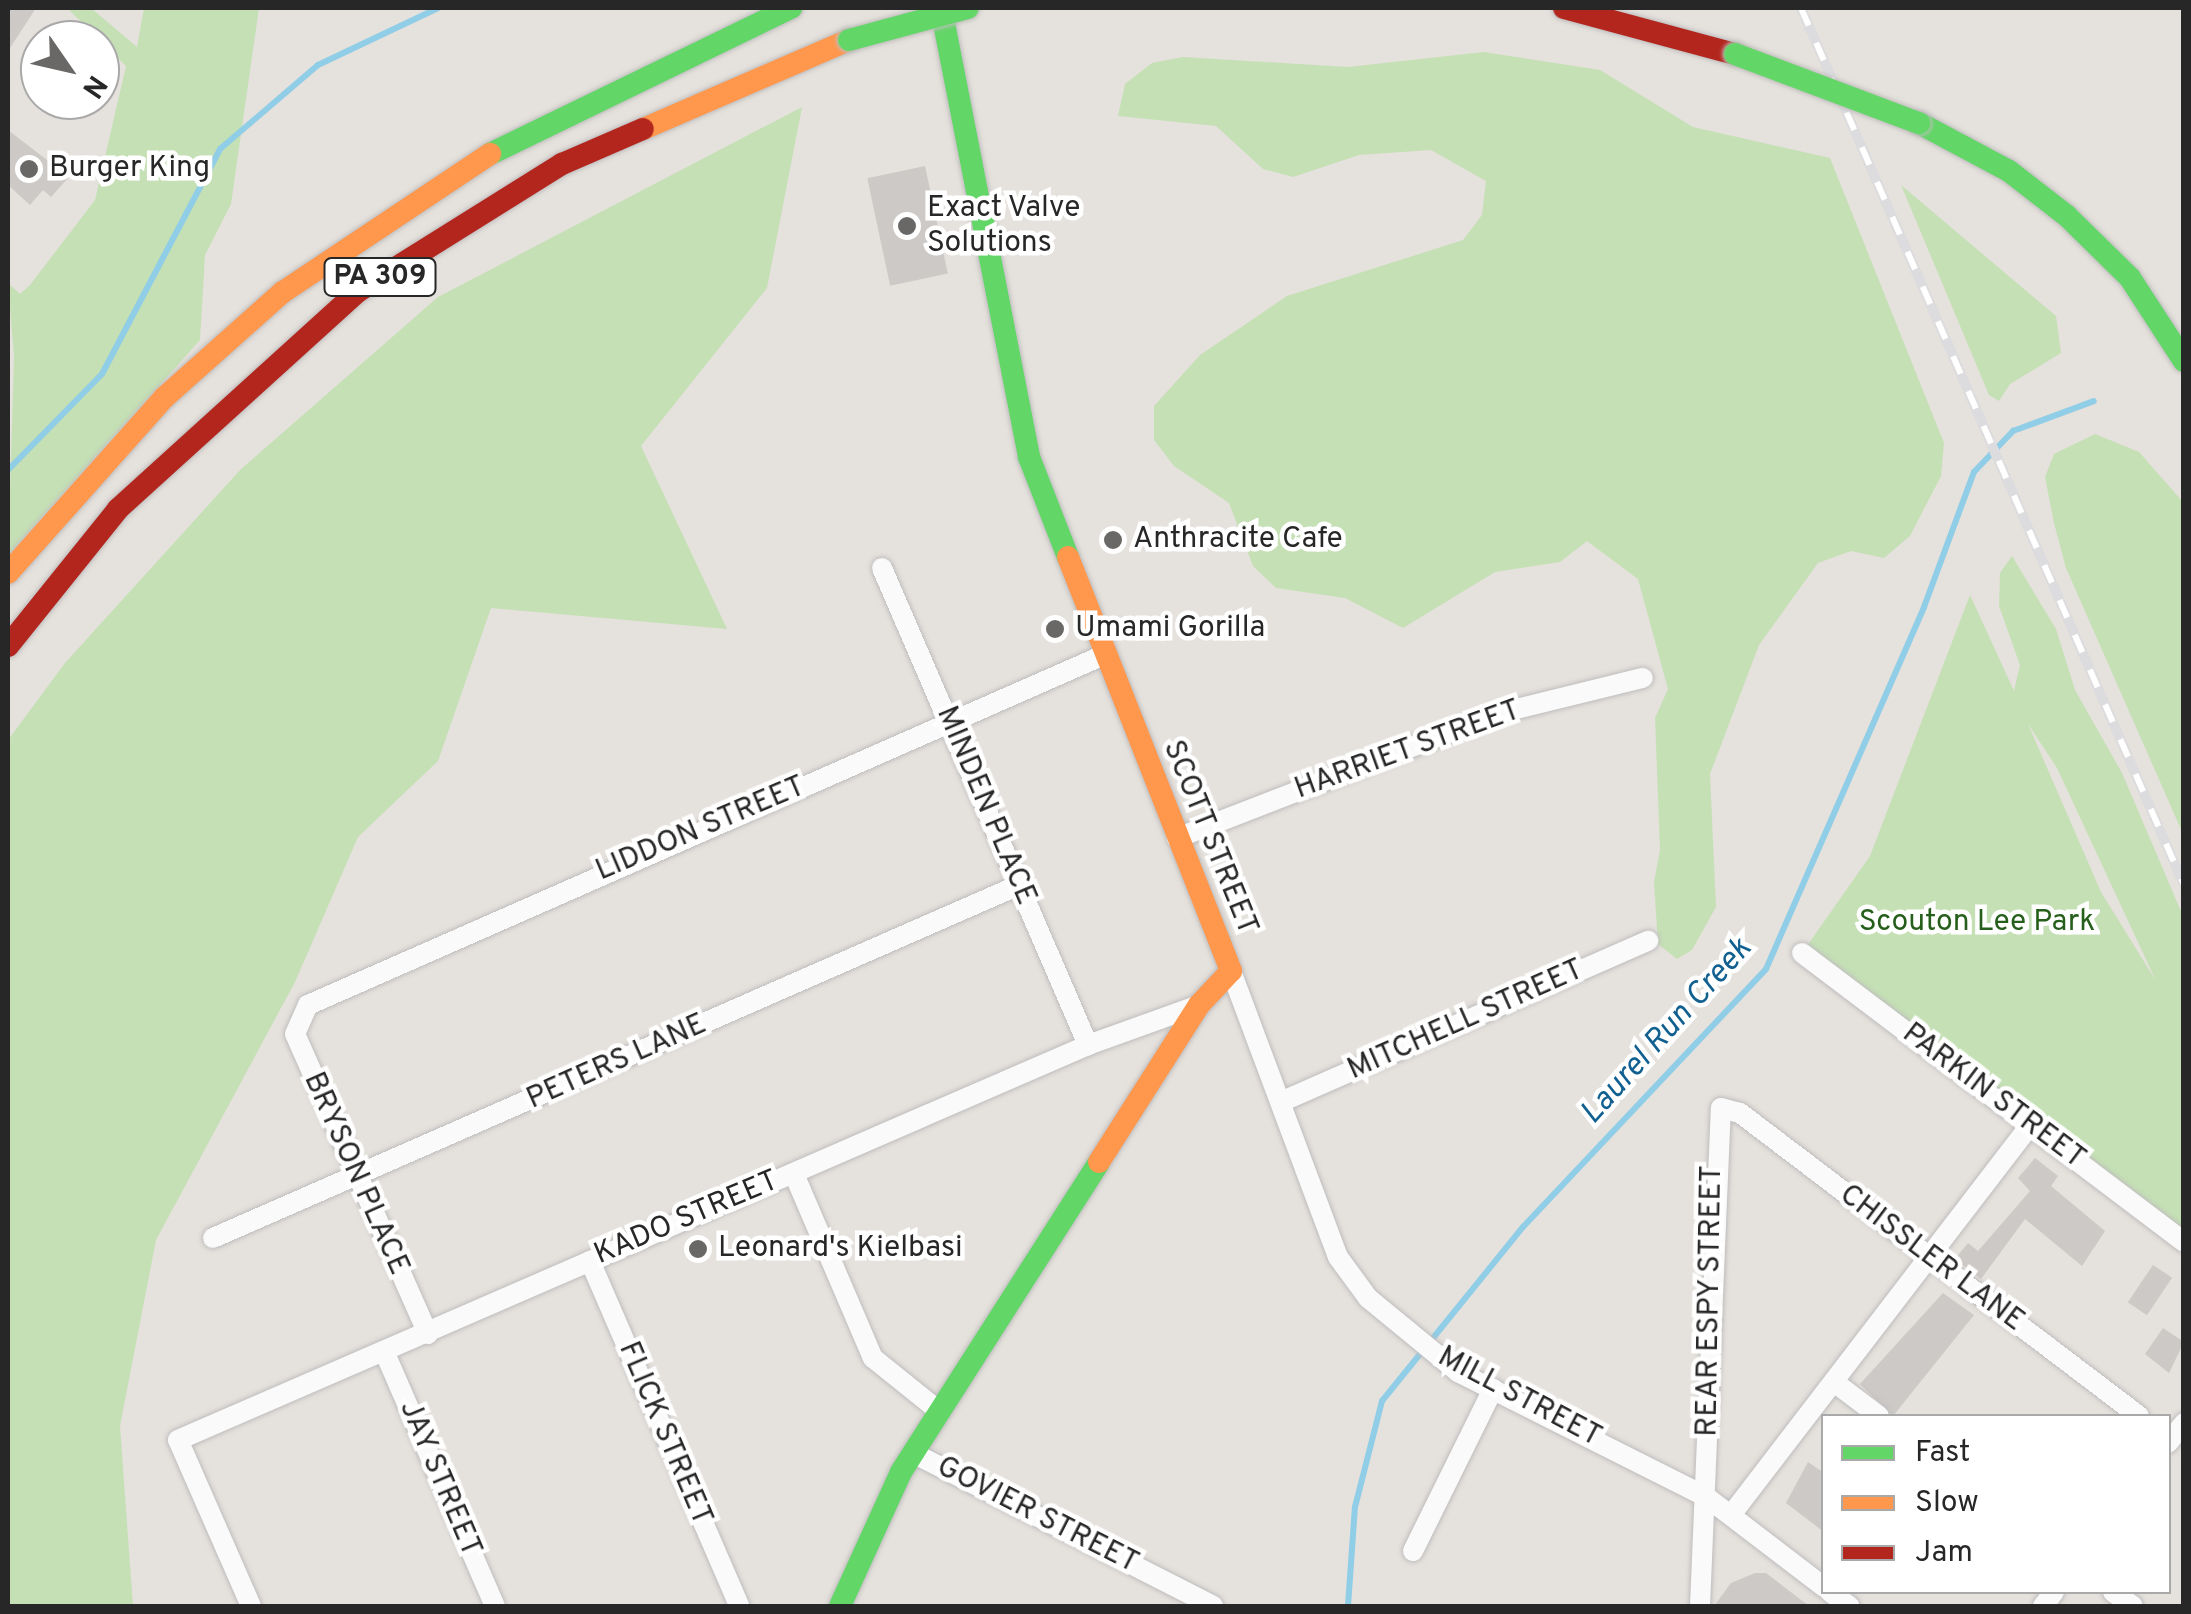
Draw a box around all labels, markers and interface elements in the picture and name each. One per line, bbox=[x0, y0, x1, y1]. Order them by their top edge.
north arrow bbox=[20, 20, 120, 120]
text: N bbox=[73, 67, 114, 104]
place label: Burger King bbox=[49, 151, 210, 187]
marker: Burger King bbox=[18, 158, 40, 180]
place label: Exact Valve Solutions bbox=[927, 191, 1081, 262]
marker: Exact Valve Solutions bbox=[896, 215, 918, 237]
road number: PA 309 bbox=[322, 254, 438, 300]
place label: Anthracite Cafe bbox=[1133, 522, 1343, 558]
marker: Anthracite Cafe bbox=[1102, 529, 1124, 551]
place label: Umami Gorilla bbox=[1075, 611, 1265, 647]
marker: Umami Gorilla bbox=[1044, 618, 1066, 640]
street label: HARRIET STREET bbox=[1290, 693, 1526, 809]
street label: MINDEN PLACE bbox=[927, 701, 1043, 911]
street label: SCOTT STREET bbox=[1153, 735, 1265, 941]
street label: LIDDON STREET bbox=[591, 770, 811, 890]
park label: Scouton Lee Park bbox=[1859, 905, 2095, 941]
water label: Laurel Run Creek bbox=[1573, 931, 1761, 1133]
street label: MITCHELL STREET bbox=[1342, 953, 1590, 1089]
street label: PETERS LANE bbox=[522, 1007, 712, 1119]
street label: PARKIN STREET bbox=[1894, 1016, 2092, 1178]
street label: BRYSON PLACE bbox=[294, 1067, 416, 1281]
street label: KADO STREET bbox=[589, 1164, 785, 1274]
street label: REAR ESPY STREET bbox=[1691, 1164, 1731, 1438]
street label: CHISSLER LANE bbox=[1831, 1178, 2031, 1340]
place label: Leonard's Kielbasi bbox=[718, 1231, 963, 1267]
marker: Leonard's Kielbasi bbox=[687, 1238, 709, 1260]
street label: FLICK STREET bbox=[609, 1337, 719, 1531]
street label: MILL STREET bbox=[1431, 1340, 1607, 1456]
street label: JAY STREET bbox=[390, 1395, 488, 1563]
legend bbox=[1821, 1414, 2171, 1594]
text: Fast bbox=[1915, 1435, 1970, 1472]
street label: GOVIER STREET bbox=[930, 1450, 1144, 1582]
text: Slow bbox=[1915, 1485, 1979, 1522]
text: Jam bbox=[1915, 1535, 1973, 1572]

